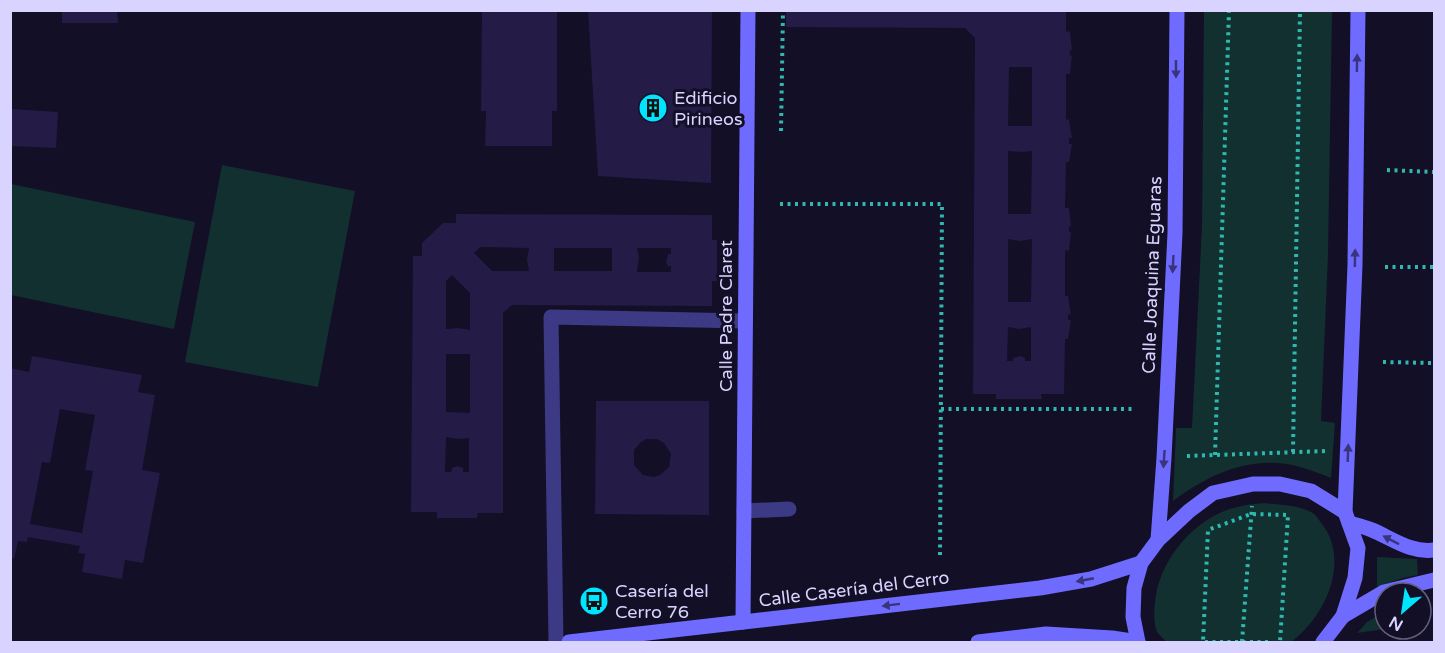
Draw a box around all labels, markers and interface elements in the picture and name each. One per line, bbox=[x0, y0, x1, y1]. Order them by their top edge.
one-way arrow bbox=[1352, 54, 1362, 73]
one-way arrow bbox=[1171, 59, 1181, 78]
place label: Edificio Pirineos bbox=[674, 87, 743, 130]
building icon: Edificio Pirineos bbox=[637, 92, 669, 124]
street label: Calle Joaquina Eguaras bbox=[1138, 176, 1166, 374]
street label: Calle Padre Claret bbox=[715, 240, 737, 392]
one-way arrow bbox=[1350, 249, 1359, 268]
one-way arrow bbox=[1169, 254, 1178, 273]
one-way arrow bbox=[1343, 444, 1353, 463]
one-way arrow bbox=[1159, 449, 1169, 468]
one-way arrow bbox=[1383, 535, 1400, 544]
street label: Calle Casería del Cerro bbox=[758, 566, 951, 612]
one-way arrow bbox=[1075, 576, 1094, 585]
place label: Casería del Cerro 76 bbox=[615, 580, 709, 623]
north arrow bbox=[1373, 581, 1433, 641]
bus stop icon: Casería del Cerro 76 bbox=[578, 585, 610, 617]
one-way arrow bbox=[882, 600, 901, 610]
text: N bbox=[1386, 611, 1407, 635]

